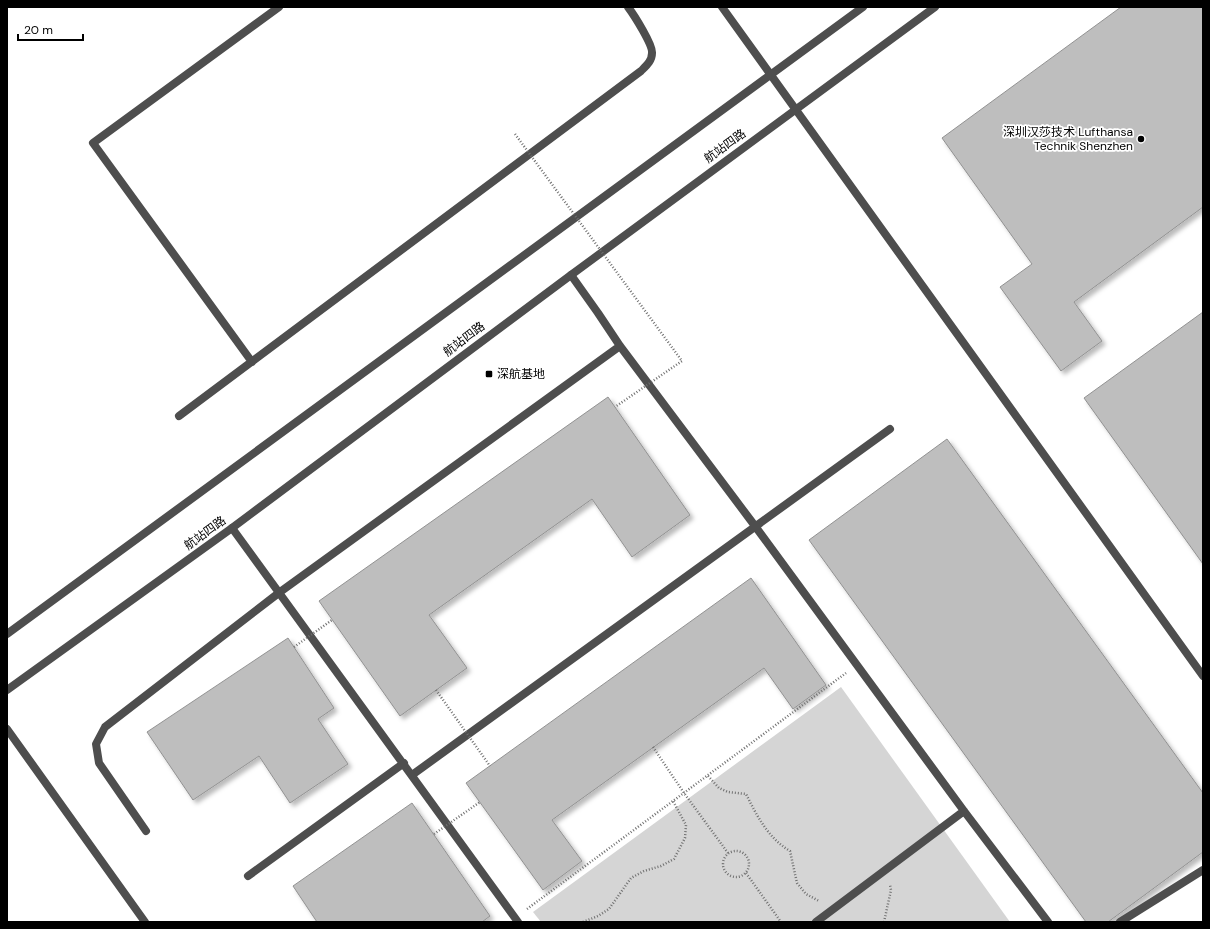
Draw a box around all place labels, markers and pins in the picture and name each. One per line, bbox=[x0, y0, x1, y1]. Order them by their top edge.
place label: 深圳汉莎技术 Lufthansa Technik Shenzhen bbox=[1003, 124, 1133, 154]
marker: 深圳汉莎技术 Lufthansa Technik Shenzhen bbox=[1136, 134, 1146, 144]
place label: 深航基地 bbox=[497, 366, 545, 382]
marker: 深航基地 bbox=[484, 369, 494, 379]

